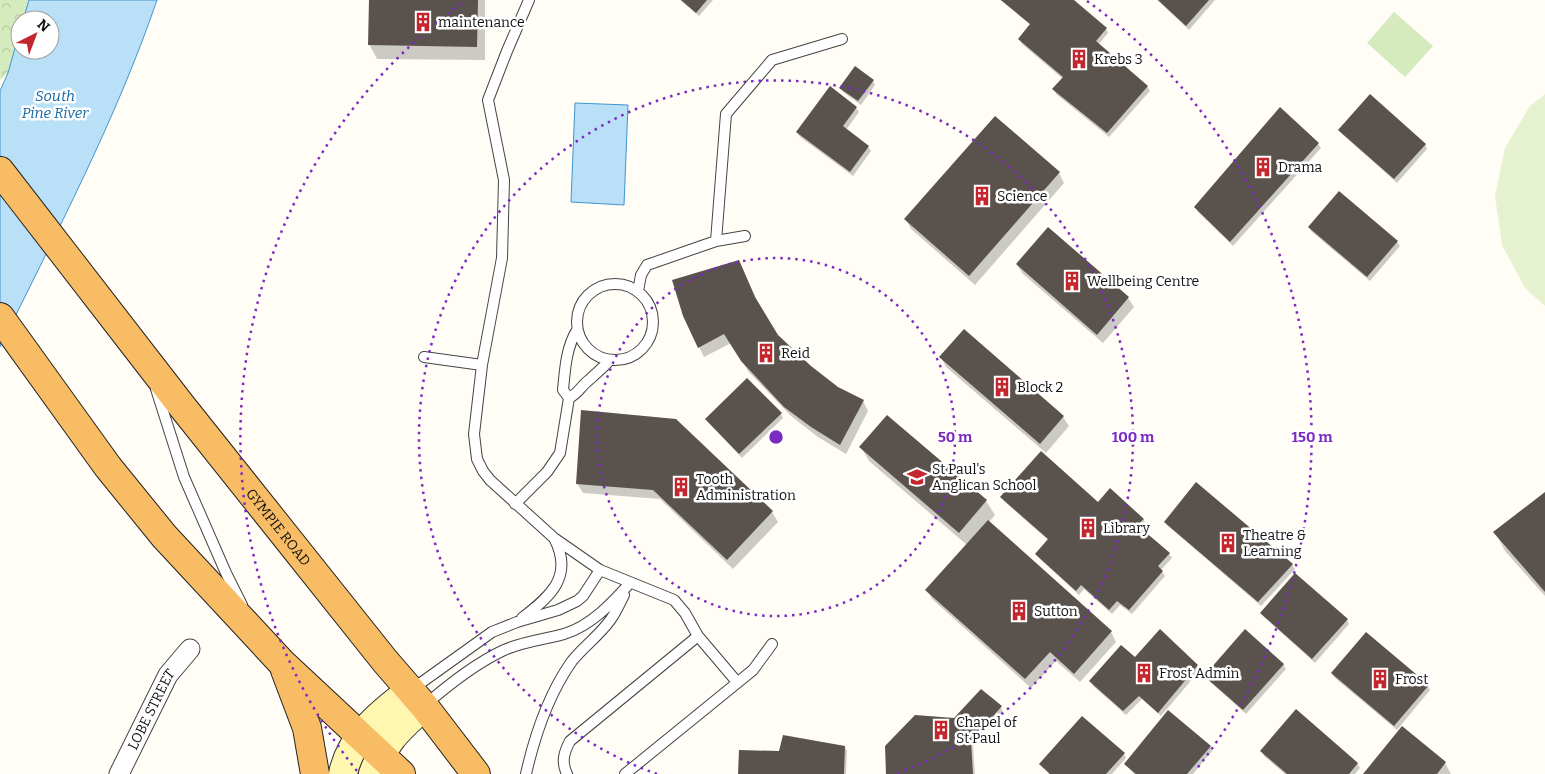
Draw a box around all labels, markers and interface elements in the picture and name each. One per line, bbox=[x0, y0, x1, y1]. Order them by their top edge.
north arrow bbox=[10, 10, 60, 60]
building icon: maintenance bbox=[412, 11, 434, 33]
place label: maintenance bbox=[438, 14, 525, 31]
text: N bbox=[34, 16, 53, 36]
building icon: Krebs 3 bbox=[1068, 48, 1090, 70]
place label: Krebs 3 bbox=[1094, 51, 1143, 68]
water label: South Pine River bbox=[22, 87, 89, 122]
building icon: Drama bbox=[1252, 156, 1274, 178]
place label: Drama bbox=[1278, 159, 1323, 176]
building icon: Science bbox=[971, 185, 993, 207]
place label: Science bbox=[997, 188, 1047, 205]
building icon: Wellbeing Centre bbox=[1061, 270, 1083, 292]
place label: Wellbeing Centre bbox=[1087, 273, 1199, 290]
building icon: Reid bbox=[755, 342, 777, 364]
place label: Reid bbox=[781, 345, 810, 362]
building icon: Block 2 bbox=[991, 376, 1013, 398]
place label: Block 2 bbox=[1017, 379, 1063, 396]
centre of rings bbox=[767, 428, 785, 446]
text: 50 m bbox=[938, 428, 973, 446]
text: 100 m bbox=[1112, 428, 1155, 446]
text: 150 m bbox=[1291, 428, 1333, 446]
place label: St Paul's Anglican School bbox=[932, 461, 1037, 494]
school or university icon: St Paul's Anglican School bbox=[906, 466, 928, 488]
place label: Tooth Administration bbox=[696, 471, 796, 504]
building icon: Tooth Administration bbox=[670, 476, 692, 498]
street label: GYMPIE ROAD bbox=[242, 485, 314, 569]
building icon: Library bbox=[1077, 517, 1099, 539]
place label: Library bbox=[1103, 520, 1151, 537]
place label: Theatre & Learning bbox=[1243, 527, 1306, 560]
building icon: Theatre & Learning bbox=[1217, 532, 1239, 554]
building icon: Sutton bbox=[1008, 600, 1030, 622]
place label: Sutton bbox=[1034, 603, 1078, 620]
building icon: Frost Admin bbox=[1133, 662, 1155, 684]
place label: Frost Admin bbox=[1159, 665, 1240, 682]
street label: LOBE STREET bbox=[124, 666, 178, 753]
building icon: Frost bbox=[1369, 668, 1391, 690]
place label: Frost bbox=[1395, 671, 1428, 688]
place label: Chapel of St Paul bbox=[956, 714, 1018, 747]
building icon: Chapel of St Paul bbox=[930, 719, 952, 741]

